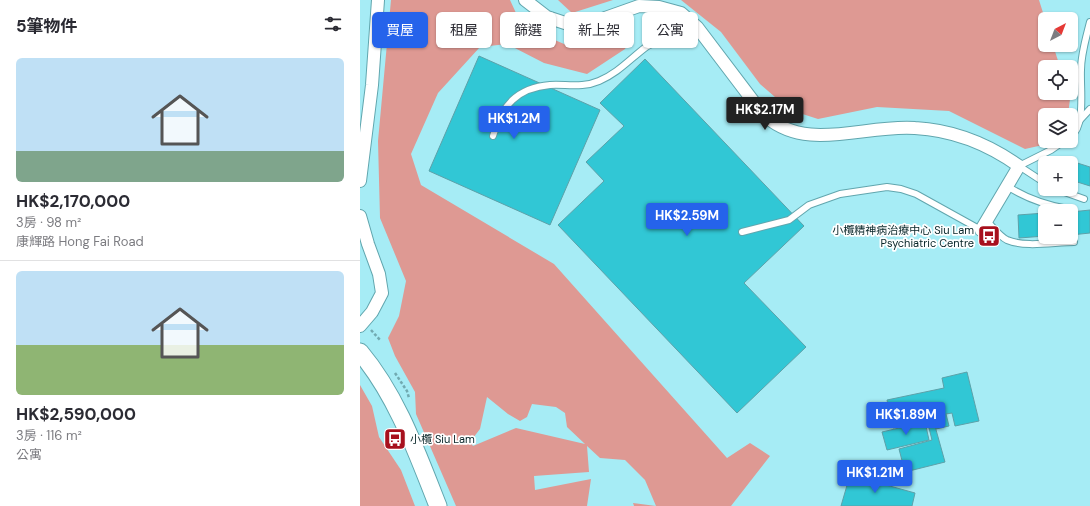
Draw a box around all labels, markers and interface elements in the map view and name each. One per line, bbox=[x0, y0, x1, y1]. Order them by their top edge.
chip: 買屋 bbox=[372, 12, 428, 48]
chip: 租屋 bbox=[436, 12, 492, 48]
chip: 篩選 bbox=[500, 12, 556, 48]
chip: 新上架 bbox=[564, 12, 634, 48]
chip: 公寓 bbox=[642, 12, 698, 48]
north arrow bbox=[1038, 12, 1078, 52]
map controls bbox=[1038, 12, 1078, 244]
icon: filters bbox=[322, 13, 344, 35]
text: 5筆物件 bbox=[16, 15, 78, 37]
button: locate bbox=[1038, 60, 1078, 100]
icon: home bbox=[144, 84, 216, 156]
pin: HK$2.17M bbox=[724, 97, 806, 131]
text: HK$2.17M bbox=[735, 101, 795, 118]
pin: HK$1.2M bbox=[477, 106, 551, 140]
button: layers bbox=[1038, 108, 1078, 148]
text: HK$1.2M bbox=[488, 110, 540, 127]
button: + bbox=[1038, 156, 1078, 196]
text: HK$2,170,000 bbox=[16, 190, 130, 212]
pin: HK$2.59M bbox=[646, 203, 728, 237]
button: − bbox=[1038, 204, 1078, 244]
text: HK$2.59M bbox=[655, 207, 719, 224]
text: 3房 · 98 m² bbox=[16, 214, 81, 231]
place label: 小欖精神病治療中心 Siu Lam Psychiatric Centre bbox=[832, 223, 974, 250]
bus stop icon: 小欖精神病治療中心 Siu Lam Psychiatric Centre bbox=[976, 223, 1002, 249]
text: 康輝路 Hong Fai Road bbox=[16, 233, 144, 250]
icon: home bbox=[144, 297, 216, 369]
pin: HK$1.89M bbox=[865, 402, 947, 436]
text: HK$2,590,000 bbox=[16, 403, 136, 425]
text: HK$1.89M bbox=[875, 406, 937, 423]
bus stop icon: 小欖 Siu Lam bbox=[382, 426, 408, 452]
text: 3房 · 116 m² bbox=[16, 427, 82, 444]
place label: 小欖 Siu Lam bbox=[410, 432, 475, 446]
text: 公寓 bbox=[16, 446, 42, 463]
pin: HK$1.21M bbox=[834, 460, 916, 494]
text: HK$1.21M bbox=[846, 464, 904, 481]

